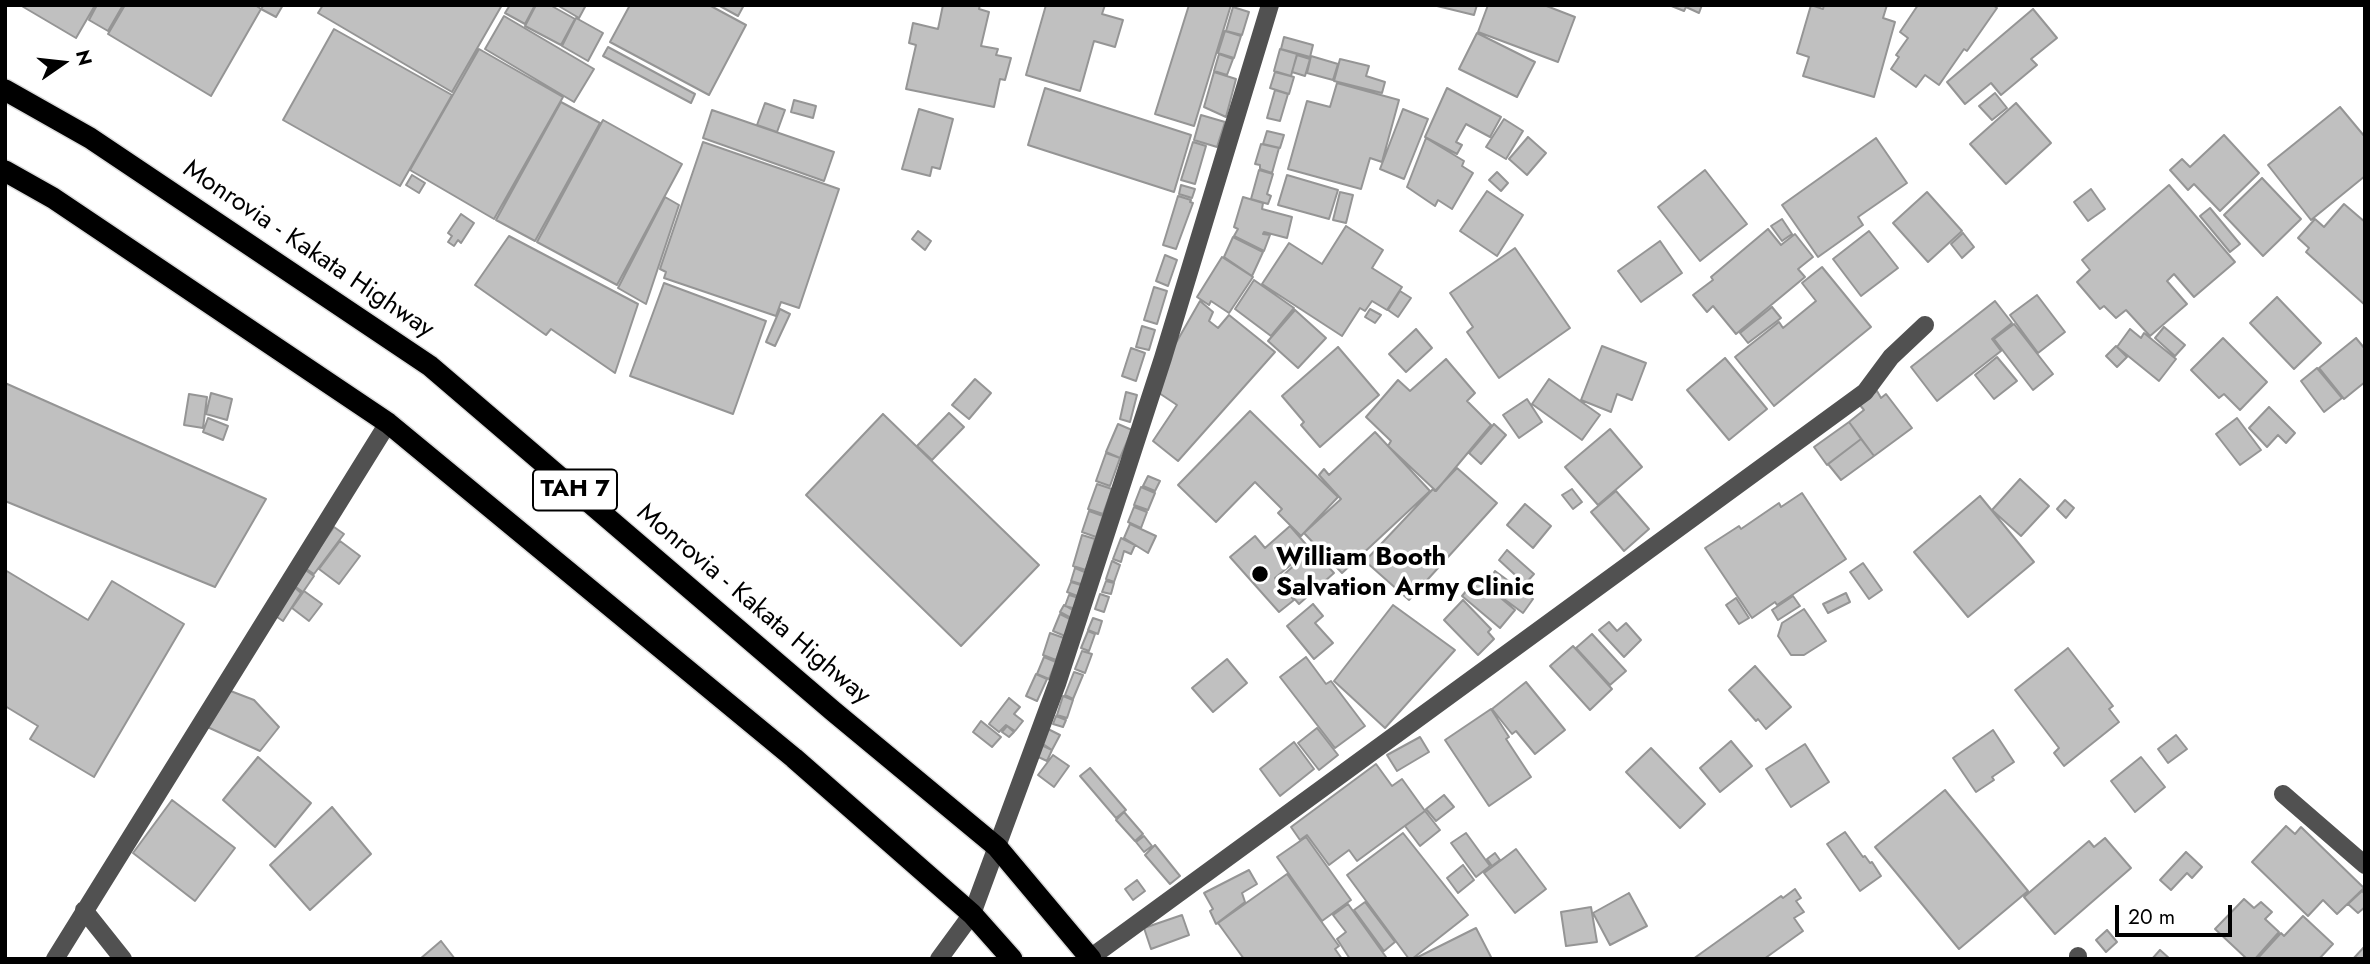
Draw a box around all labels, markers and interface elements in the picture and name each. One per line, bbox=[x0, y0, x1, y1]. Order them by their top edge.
north arrow bbox=[28, 28, 98, 98]
text: N bbox=[69, 47, 99, 68]
street label: Monrovia - Kakata Highway bbox=[177, 154, 439, 346]
road number: TAH 7 bbox=[533, 470, 617, 510]
street label: Monrovia - Kakata Highway bbox=[630, 498, 876, 712]
place label: William Booth Salvation Army Clinic bbox=[1276, 543, 1534, 604]
marker: William Booth Salvation Army Clinic bbox=[1250, 564, 1270, 584]
scale bar bbox=[2118, 890, 2235, 934]
text: 20 m bbox=[2128, 902, 2175, 932]

